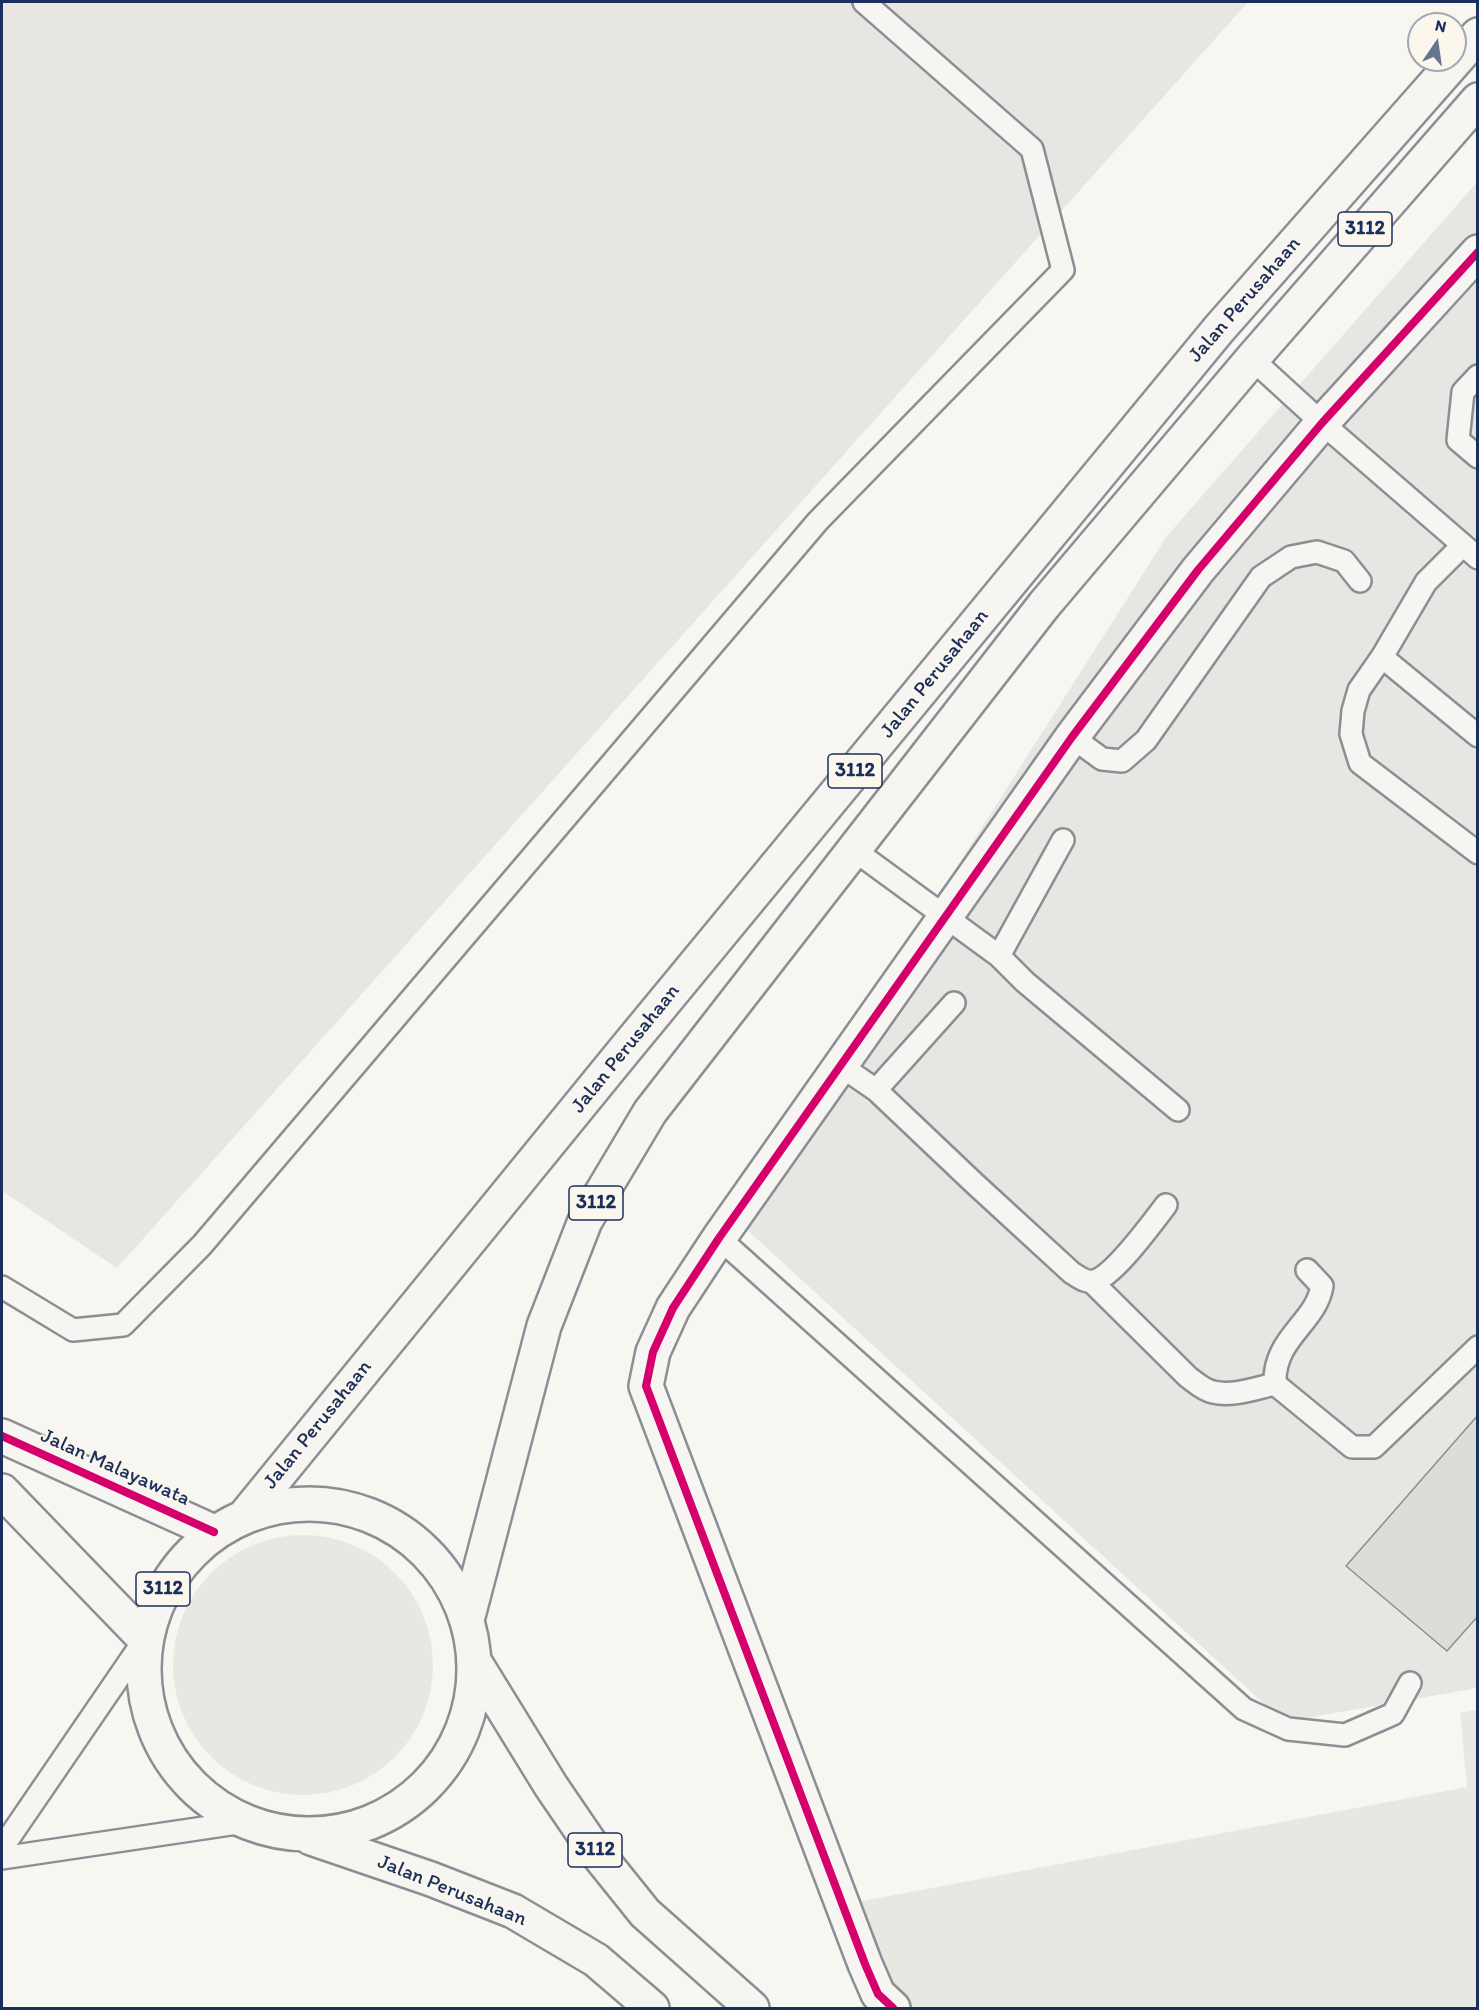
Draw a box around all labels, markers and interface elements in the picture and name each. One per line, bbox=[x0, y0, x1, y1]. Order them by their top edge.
north arrow bbox=[1407, 12, 1467, 72]
text: N bbox=[1433, 15, 1448, 36]
road number: 3112 bbox=[1338, 212, 1392, 246]
street label: Jalan Perusahaan bbox=[1183, 232, 1307, 368]
street label: Jalan Perusahaan bbox=[875, 604, 995, 744]
road number: 3112 bbox=[828, 754, 882, 788]
street label: Jalan Perusahaan bbox=[566, 979, 686, 1119]
road number: 3112 bbox=[569, 1186, 623, 1220]
street label: Jalan Perusahaan bbox=[258, 1355, 378, 1495]
street label: Jalan Malayawata bbox=[36, 1424, 194, 1512]
road number: 3112 bbox=[136, 1572, 190, 1606]
road number: 3112 bbox=[568, 1833, 622, 1867]
street label: Jalan Perusahaan bbox=[374, 1850, 530, 1932]

